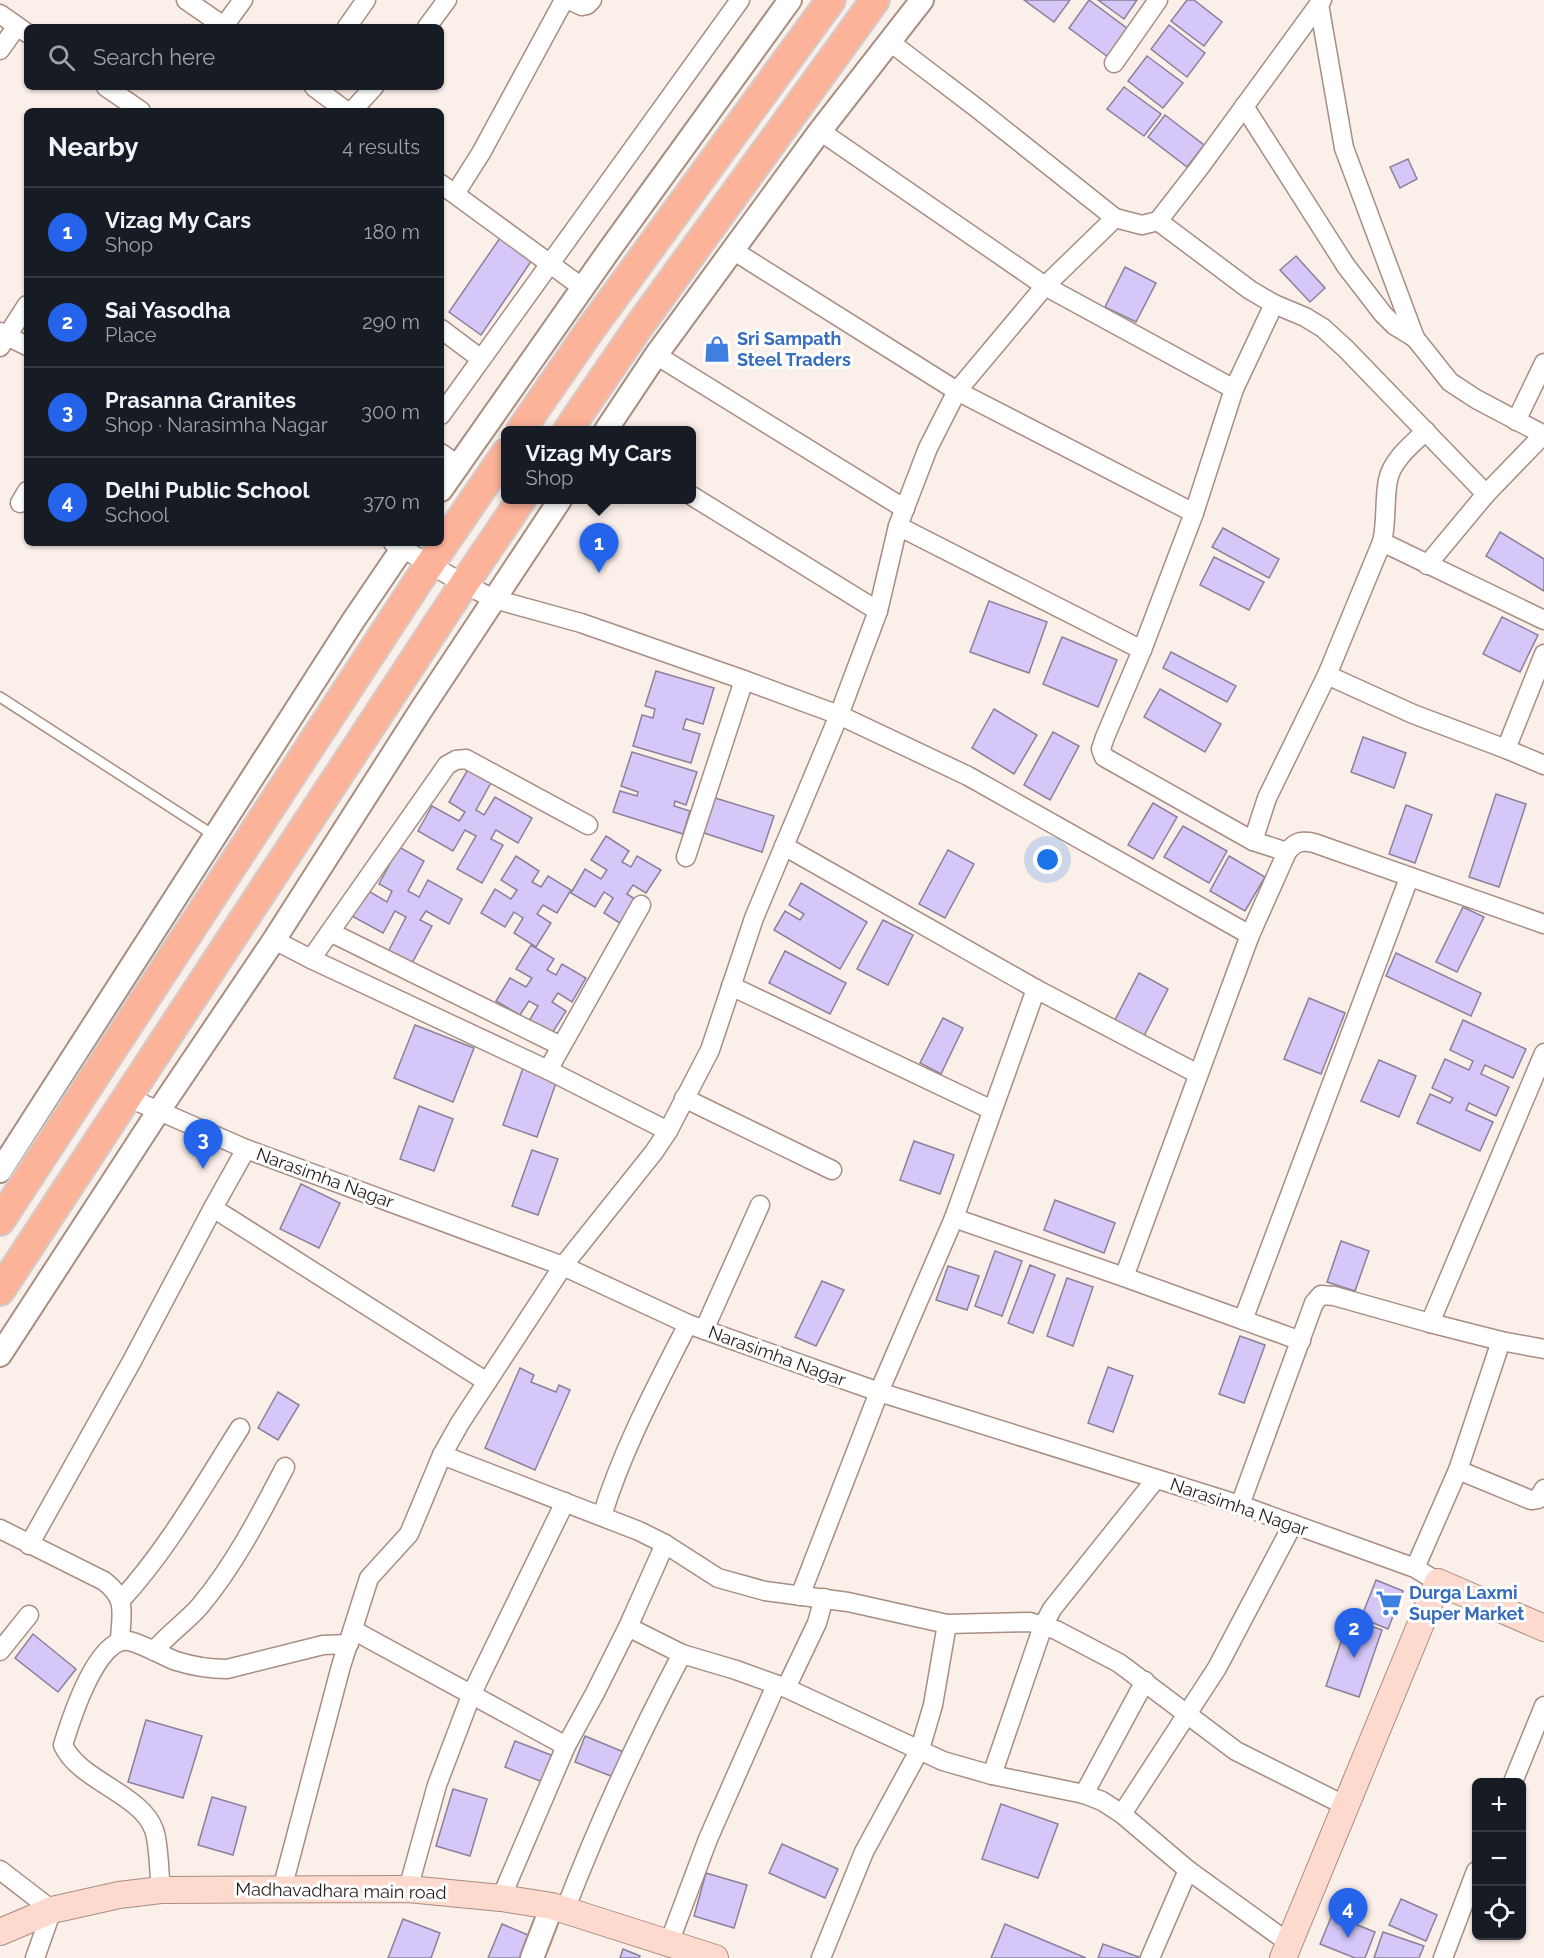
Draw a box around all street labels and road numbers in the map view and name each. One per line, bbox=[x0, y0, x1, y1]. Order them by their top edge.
street label: Narasimha Nagar bbox=[254, 1143, 397, 1212]
street label: Narasimha Nagar bbox=[706, 1321, 849, 1390]
street label: Narasimha Nagar bbox=[1167, 1473, 1312, 1540]
street label: Madhavadhara main road bbox=[235, 1878, 447, 1903]

